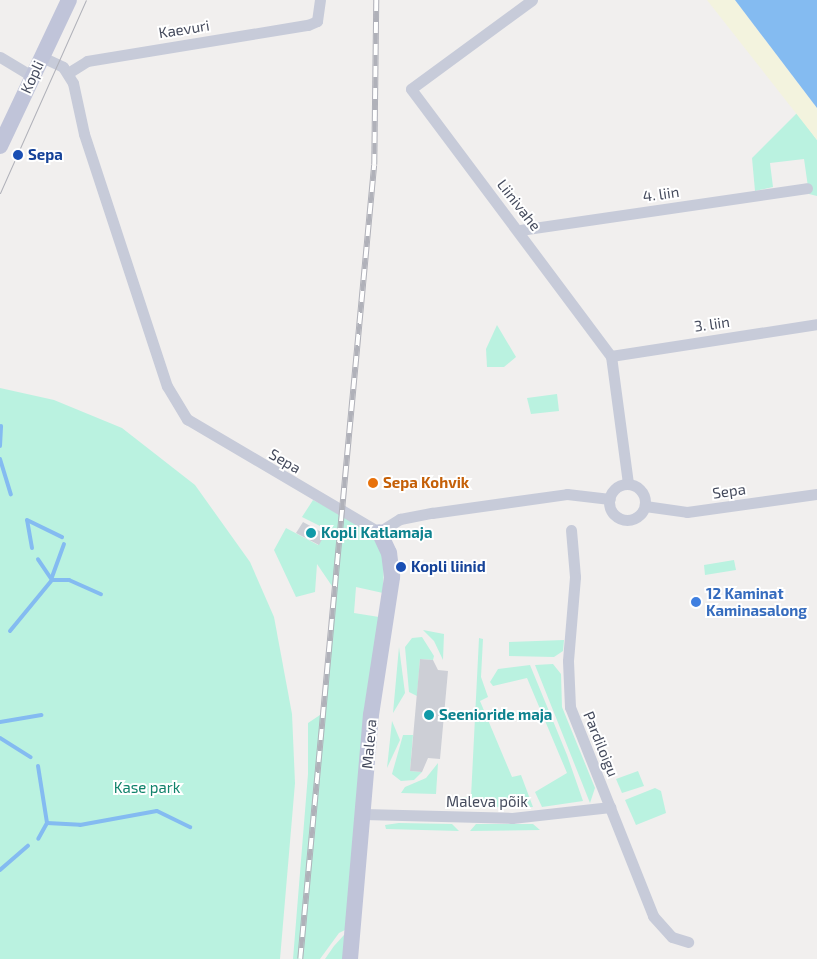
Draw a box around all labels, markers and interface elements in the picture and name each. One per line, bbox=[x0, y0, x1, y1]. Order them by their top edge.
street label: Kaevuri bbox=[157, 16, 211, 42]
street label: Kopli bbox=[17, 58, 47, 96]
place label: Sepa bbox=[28, 146, 63, 164]
marker: Sepa bbox=[12, 149, 24, 161]
street label: Liinivahe bbox=[493, 176, 545, 234]
street label: 4. liin bbox=[642, 183, 680, 205]
street label: 3. liin bbox=[693, 313, 731, 335]
street label: Sepa bbox=[266, 445, 304, 477]
place label: Sepa Kohvik bbox=[383, 474, 469, 492]
marker: Sepa Kohvik bbox=[367, 477, 379, 489]
street label: Sepa bbox=[711, 480, 747, 502]
place label: Kopli Katlamaja bbox=[321, 524, 433, 542]
marker: Kopli Katlamaja bbox=[305, 527, 317, 539]
place label: Kopli liinid bbox=[411, 558, 486, 576]
marker: Kopli liinid bbox=[395, 561, 407, 573]
place label: 12 Kaminat Kaminasalong bbox=[706, 584, 807, 619]
marker: 12 Kaminat Kaminasalong bbox=[690, 596, 702, 608]
place label: Seenioride maja bbox=[439, 706, 552, 724]
marker: Seenioride maja bbox=[423, 709, 435, 721]
street label: Pardiloigu bbox=[580, 709, 622, 779]
street label: Maleva bbox=[358, 718, 380, 770]
park label: Kase park bbox=[114, 779, 180, 797]
street label: Maleva põik bbox=[446, 793, 528, 811]

